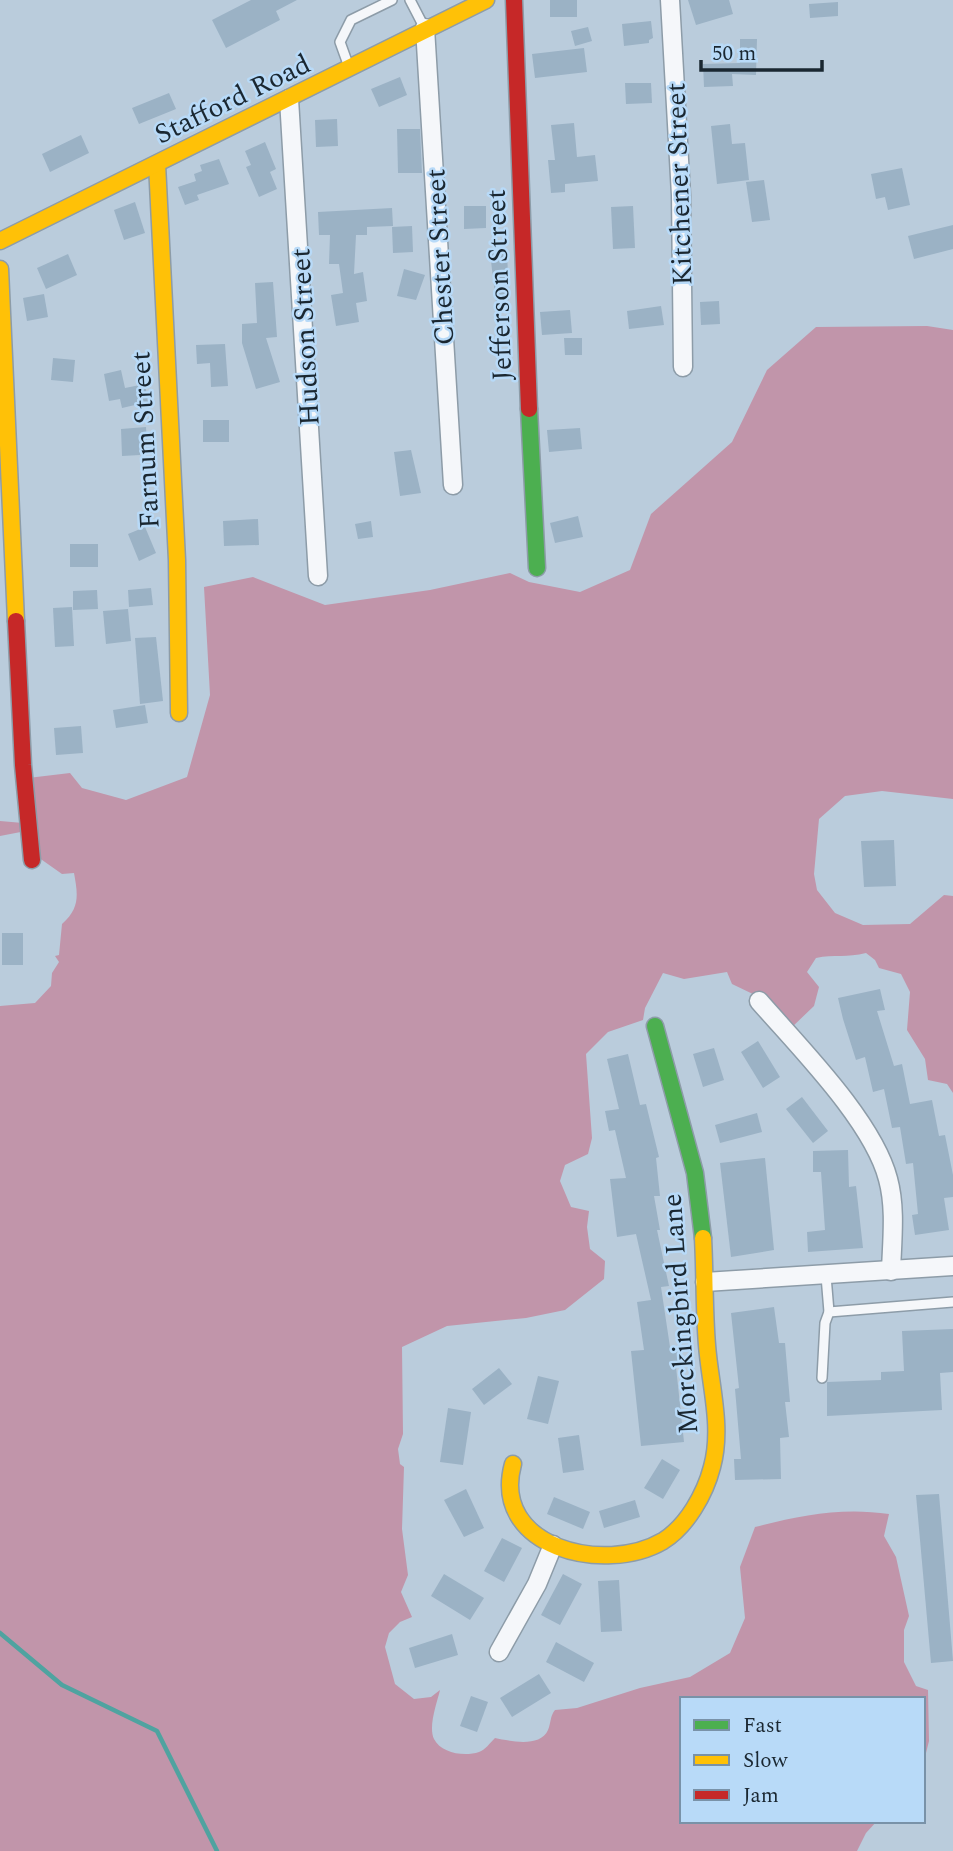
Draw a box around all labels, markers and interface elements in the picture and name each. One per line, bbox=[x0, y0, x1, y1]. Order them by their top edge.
scale bar bbox=[701, 28, 822, 72]
text: 50 m bbox=[712, 38, 756, 70]
street label: Stafford Road bbox=[147, 43, 318, 156]
street label: Kitchener Street bbox=[654, 82, 705, 286]
street label: Chester Street bbox=[414, 167, 467, 346]
street label: Jefferson Street bbox=[475, 188, 524, 381]
street label: Hudson Street bbox=[279, 247, 332, 427]
street label: Farnum Street bbox=[119, 350, 172, 530]
street label: Morckingbird Lane bbox=[651, 1192, 710, 1436]
legend bbox=[680, 1697, 925, 1823]
text: Fast bbox=[743, 1710, 782, 1742]
text: Slow bbox=[743, 1745, 789, 1777]
text: Jam bbox=[743, 1780, 779, 1812]

